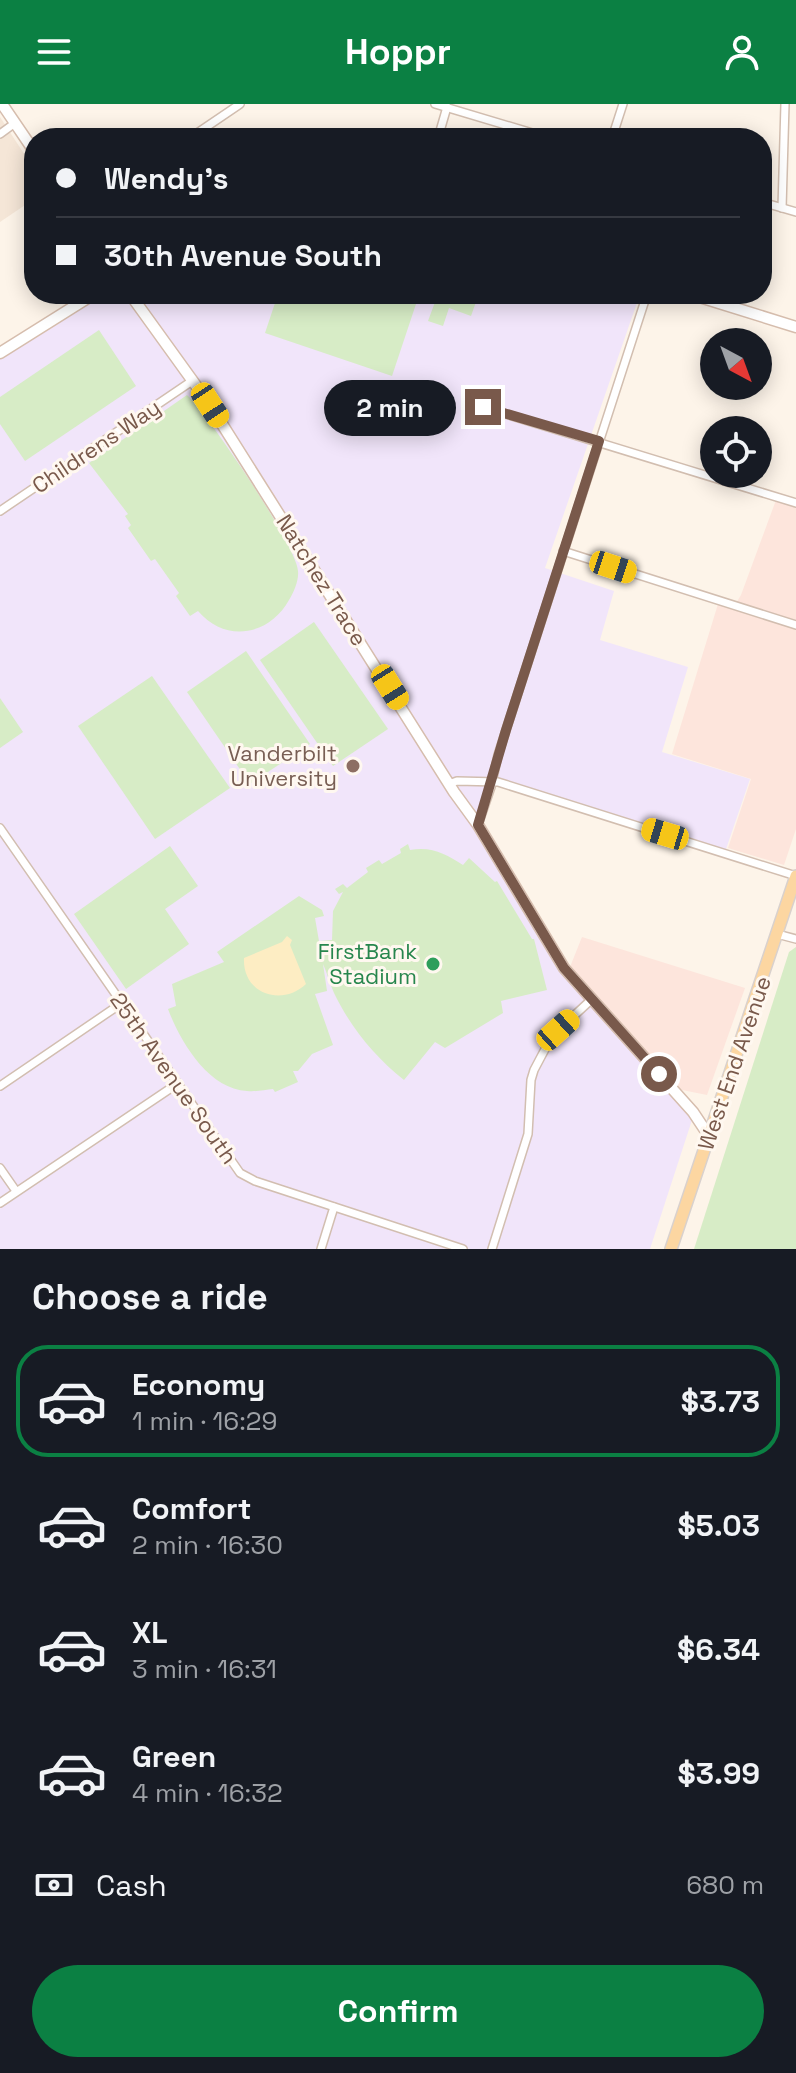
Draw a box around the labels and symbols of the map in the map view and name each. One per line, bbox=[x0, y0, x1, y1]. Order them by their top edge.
north arrow bbox=[700, 328, 772, 400]
car bbox=[187, 378, 233, 432]
callout: 2 min bbox=[323, 379, 455, 435]
route end bbox=[465, 389, 501, 425]
street label: Childrens Way bbox=[26, 393, 166, 499]
street label: Natchez Trace bbox=[270, 509, 374, 651]
car bbox=[586, 548, 640, 586]
car bbox=[367, 660, 413, 714]
place label: Vanderbilt University bbox=[227, 739, 337, 792]
marker: Vanderbilt University bbox=[344, 757, 362, 775]
car bbox=[639, 816, 691, 852]
place label: FirstBank Stadium bbox=[318, 937, 417, 990]
marker: FirstBank Stadium bbox=[424, 955, 442, 973]
street label: West End Avenue bbox=[691, 972, 777, 1154]
street label: 25th Avenue South bbox=[104, 987, 244, 1169]
car bbox=[532, 1005, 584, 1055]
route start bbox=[641, 1056, 677, 1092]

